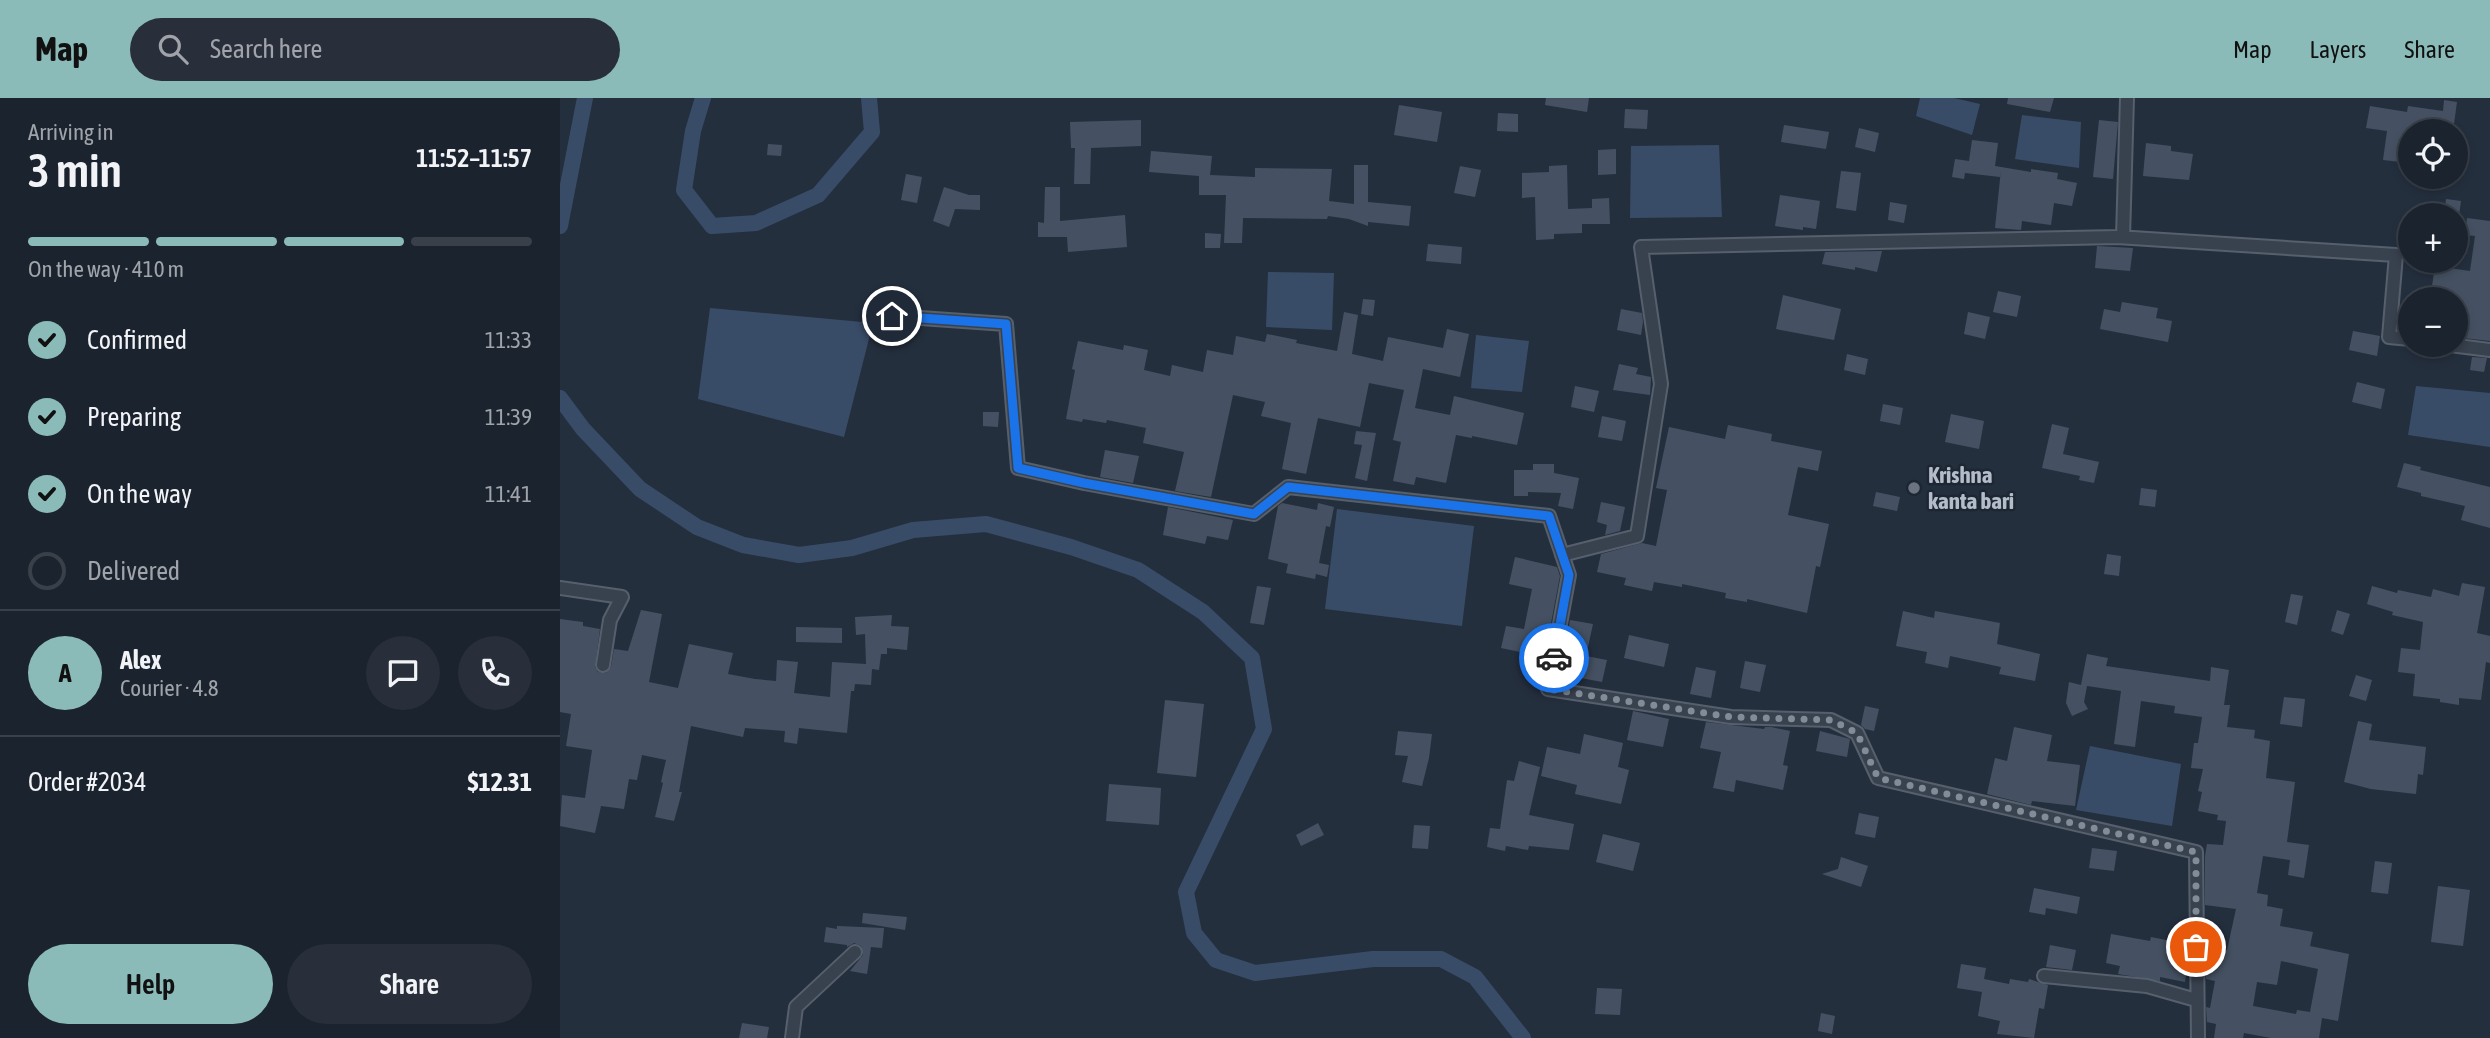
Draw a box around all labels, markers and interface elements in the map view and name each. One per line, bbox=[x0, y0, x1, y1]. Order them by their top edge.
search box bbox=[130, 18, 620, 81]
text: Map bbox=[35, 30, 88, 68]
icon: search bbox=[154, 30, 192, 68]
text: Search here bbox=[210, 34, 322, 64]
text: Map bbox=[2233, 36, 2272, 63]
text: Layers bbox=[2310, 36, 2366, 63]
text: Share bbox=[2404, 36, 2455, 63]
text: Arriving in bbox=[28, 119, 114, 145]
map controls bbox=[2398, 119, 2468, 357]
button: locate bbox=[2398, 119, 2468, 189]
text: 11:52–11:57 bbox=[416, 143, 532, 173]
text: 3 min bbox=[28, 144, 122, 197]
button: + bbox=[2398, 203, 2468, 273]
text: On the way · 410 m bbox=[28, 256, 184, 282]
pin bbox=[862, 286, 922, 346]
button: − bbox=[2398, 287, 2468, 357]
icon: home bbox=[873, 297, 911, 335]
icon: check bbox=[28, 321, 66, 359]
text: Confirmed bbox=[87, 325, 187, 355]
text: 11:33 bbox=[485, 327, 532, 353]
icon: check bbox=[28, 398, 66, 436]
text: Preparing bbox=[87, 402, 181, 432]
text: 11:39 bbox=[485, 404, 532, 430]
place label: Krishna kanta bari bbox=[1928, 462, 2014, 514]
icon: check bbox=[28, 475, 66, 513]
text: On the way bbox=[87, 479, 192, 509]
marker: Krishna kanta bari bbox=[1906, 480, 1922, 496]
text: 11:41 bbox=[485, 481, 532, 507]
text: Delivered bbox=[87, 556, 180, 586]
courier bbox=[1519, 623, 1589, 693]
button: chat bbox=[366, 636, 440, 710]
button: phone bbox=[458, 636, 532, 710]
icon: car bbox=[1535, 639, 1573, 677]
text: Alex bbox=[120, 645, 161, 675]
text: A bbox=[59, 658, 71, 688]
text: Courier · 4.8 bbox=[120, 675, 219, 701]
text: Order #2034 bbox=[28, 767, 147, 797]
text: $12.31 bbox=[468, 767, 532, 797]
pin bbox=[2166, 917, 2226, 977]
icon: bag bbox=[2177, 928, 2215, 966]
button: Help bbox=[28, 944, 273, 1024]
button: Share bbox=[287, 944, 532, 1024]

